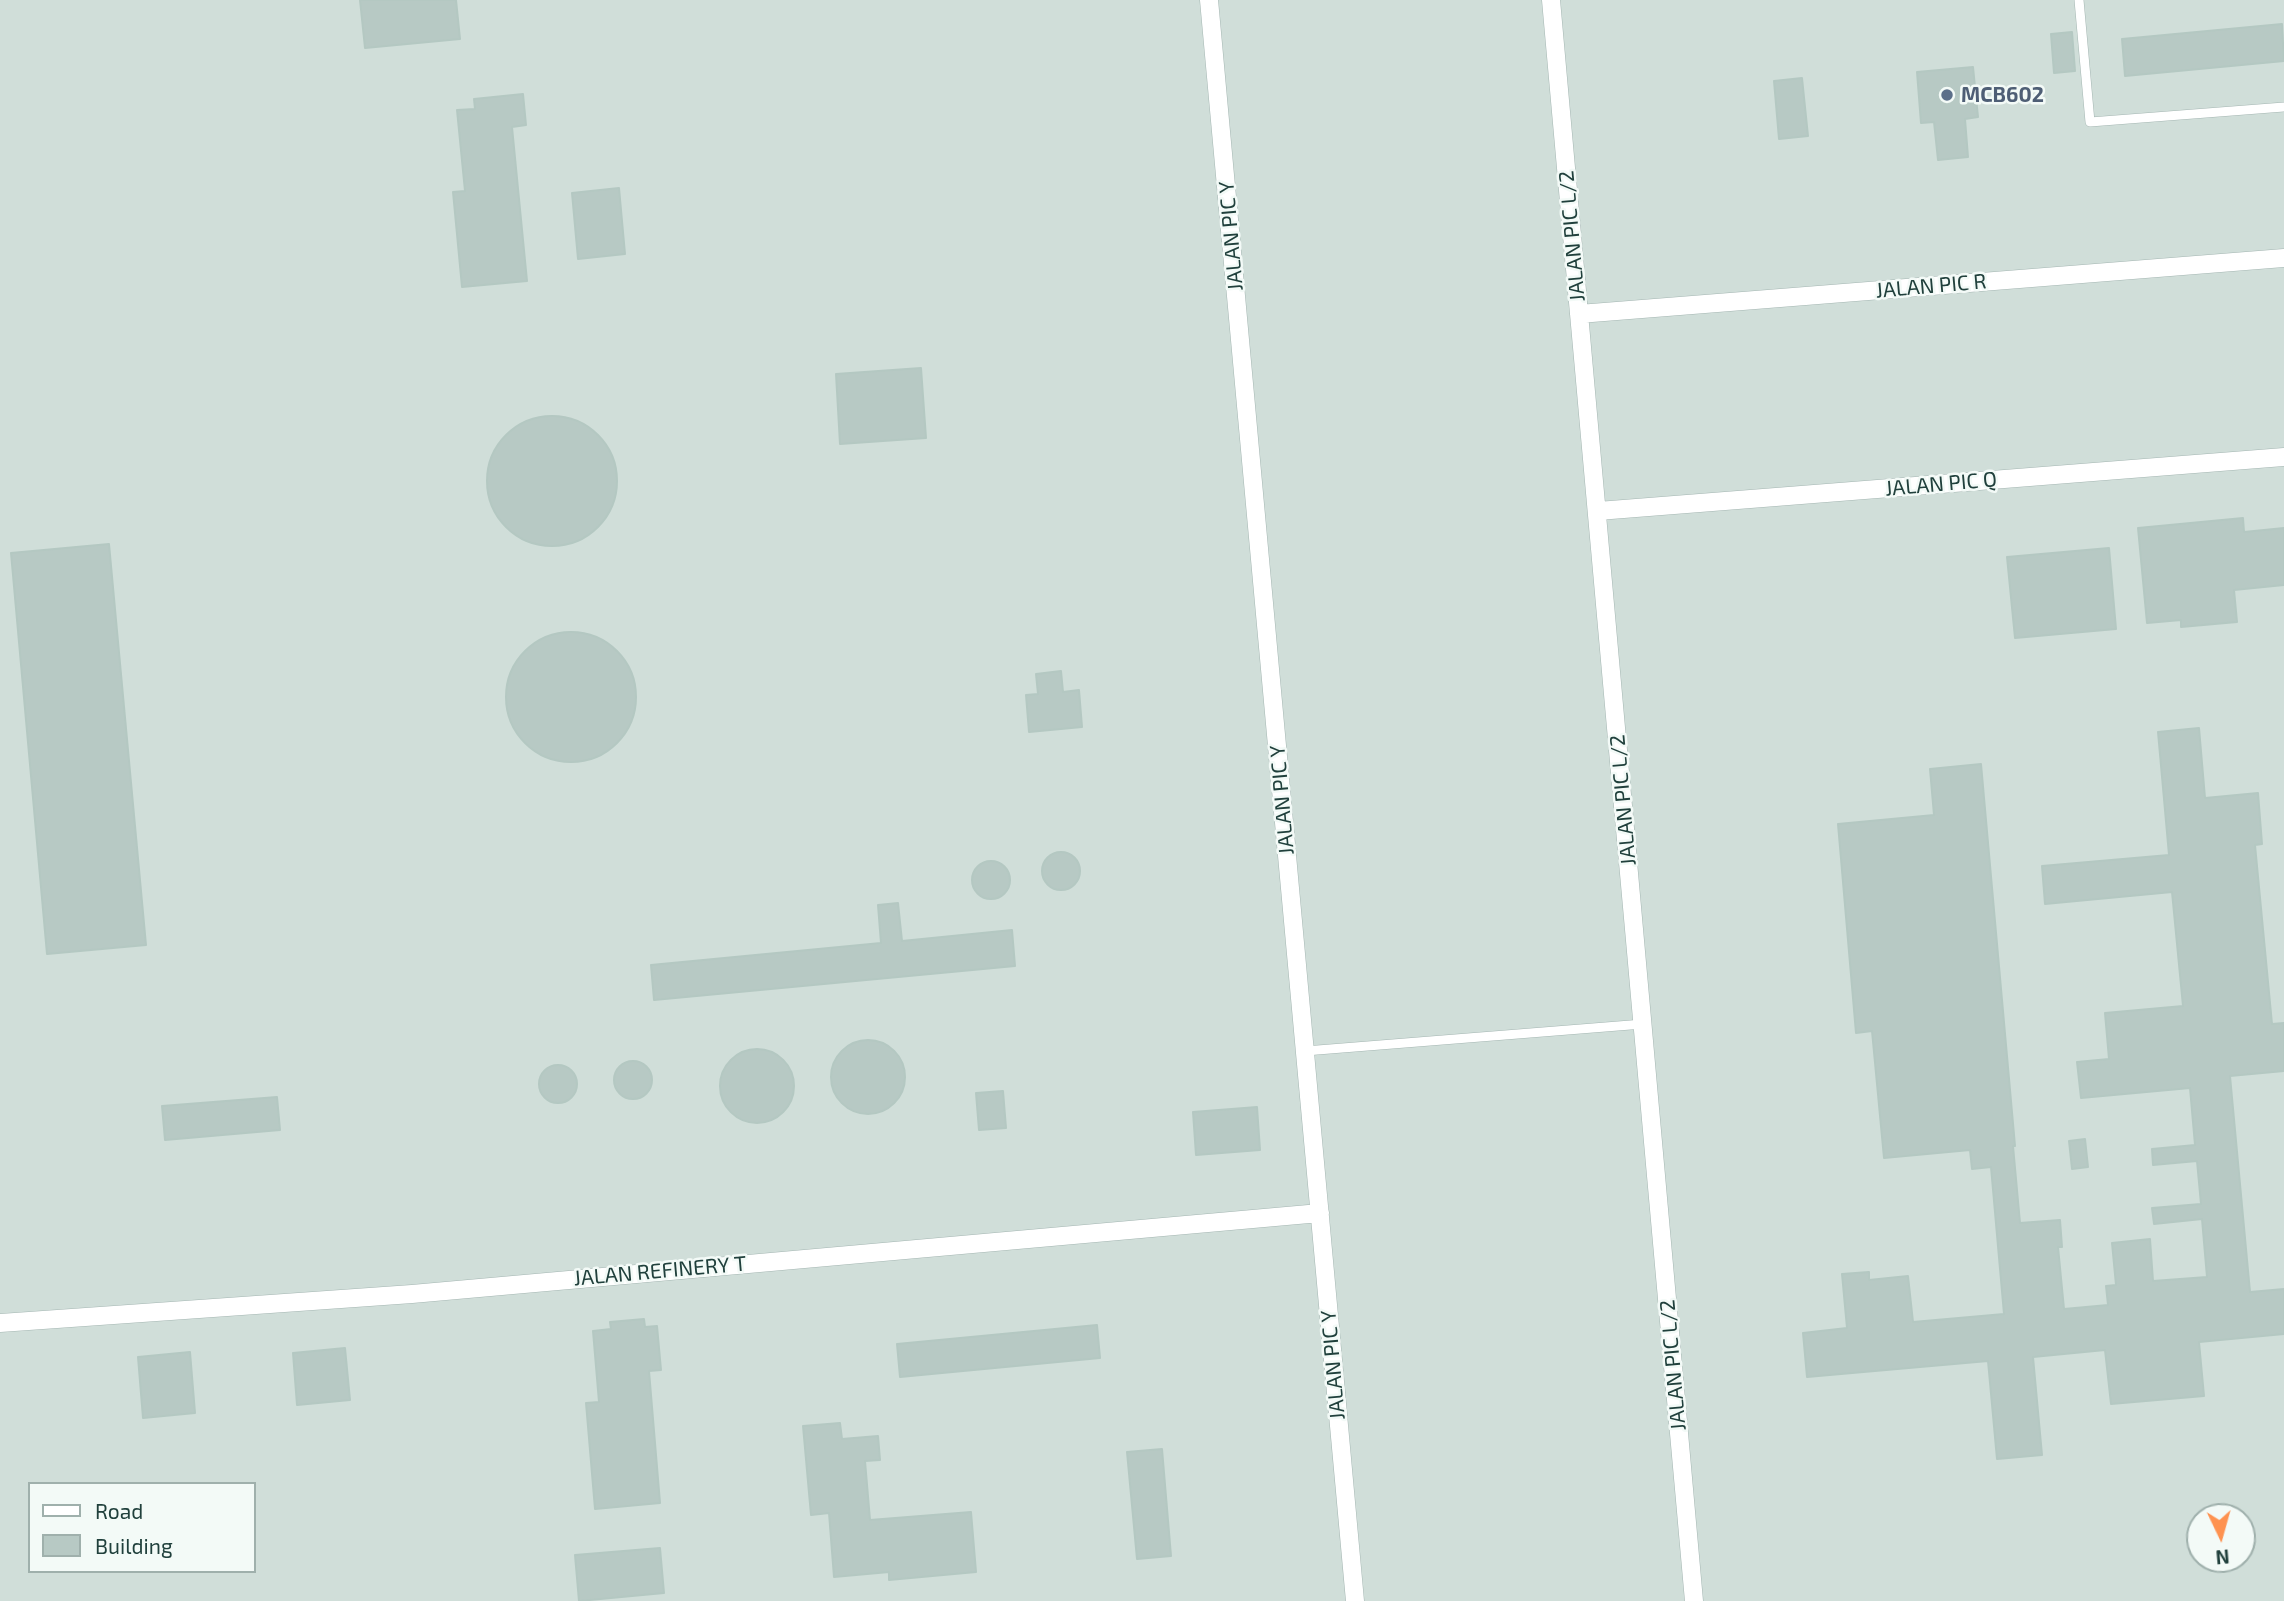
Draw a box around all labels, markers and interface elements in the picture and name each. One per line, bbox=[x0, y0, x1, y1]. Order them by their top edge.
place label: MCB602 bbox=[1961, 82, 2044, 108]
marker: MCB602 bbox=[1939, 87, 1955, 103]
street label: JALAN PIC L/2 bbox=[1554, 169, 1590, 303]
street label: JALAN PIC Y bbox=[1214, 180, 1248, 292]
street label: JALAN PIC R bbox=[1875, 269, 1987, 303]
street label: JALAN PIC Q bbox=[1884, 467, 1998, 501]
street label: JALAN PIC L/2 bbox=[1605, 733, 1641, 867]
street label: JALAN PIC Y bbox=[1265, 744, 1299, 856]
street label: JALAN REFINERY T bbox=[573, 1251, 747, 1291]
street label: JALAN PIC L/2 bbox=[1655, 1298, 1691, 1432]
street label: JALAN PIC Y bbox=[1316, 1309, 1350, 1421]
legend bbox=[28, 1482, 256, 1573]
text: Road bbox=[95, 1498, 143, 1523]
north arrow bbox=[2186, 1503, 2256, 1573]
text: Building bbox=[95, 1533, 173, 1558]
text: N bbox=[2215, 1545, 2231, 1569]

